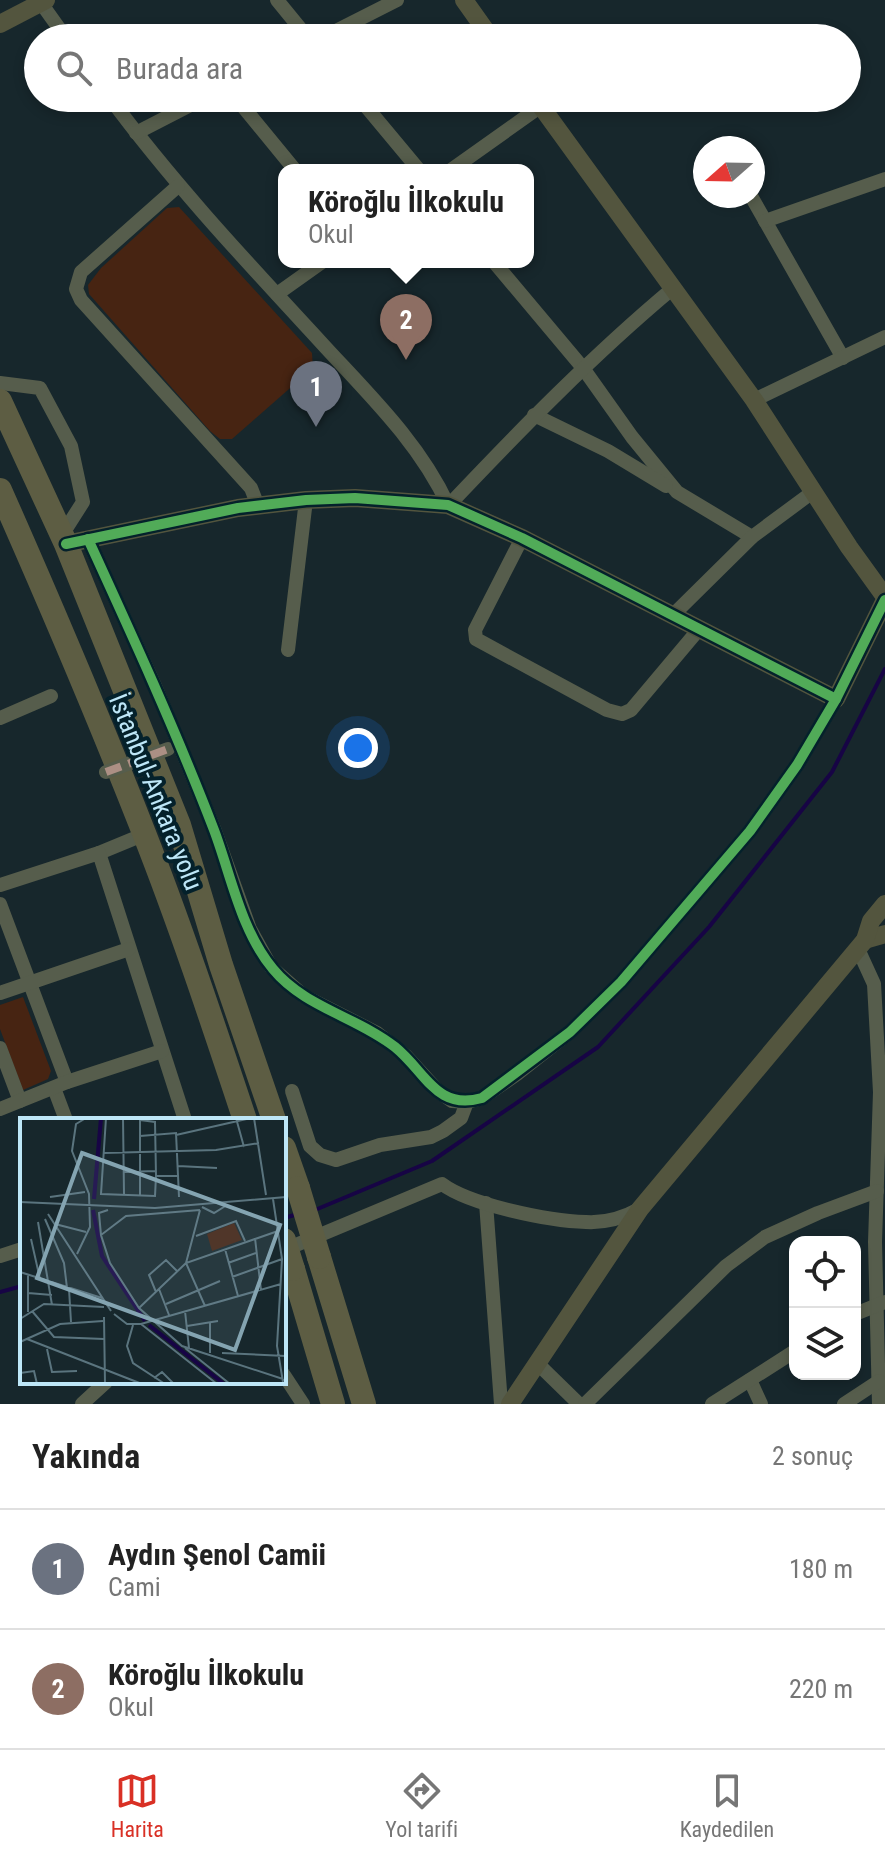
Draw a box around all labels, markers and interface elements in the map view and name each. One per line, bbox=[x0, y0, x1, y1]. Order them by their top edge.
search box bbox=[24, 24, 861, 112]
icon: search bbox=[52, 46, 96, 90]
text: Burada ara bbox=[116, 51, 243, 86]
north arrow bbox=[693, 136, 765, 208]
popup bbox=[278, 164, 534, 268]
text: Köroğlu İlkokulu bbox=[308, 184, 504, 219]
text: Okul bbox=[308, 219, 354, 249]
pin: 2 bbox=[380, 294, 432, 360]
pin: 1 bbox=[290, 361, 342, 427]
street label: İstanbul-Ankara yolu bbox=[103, 690, 209, 894]
your location bbox=[338, 728, 378, 768]
inset map bbox=[20, 1118, 286, 1384]
map controls bbox=[789, 1236, 861, 1380]
button: locate bbox=[789, 1236, 861, 1308]
button: layers bbox=[789, 1308, 861, 1380]
text: Yakında bbox=[32, 1436, 140, 1476]
text: 2 sonuç bbox=[772, 1441, 853, 1471]
text: Aydın Şenol Camii bbox=[108, 1537, 326, 1572]
text: 1 bbox=[51, 1554, 65, 1584]
text: 180 m bbox=[789, 1554, 853, 1584]
text: Cami bbox=[108, 1572, 161, 1602]
text: Köroğlu İlkokulu bbox=[108, 1657, 304, 1692]
text: 2 bbox=[51, 1674, 65, 1704]
text: 220 m bbox=[789, 1674, 853, 1704]
text: Okul bbox=[108, 1692, 154, 1722]
tab: Harita bbox=[111, 1769, 164, 1842]
tab: Yol tarifi bbox=[385, 1769, 458, 1842]
tab: Kaydedilen bbox=[680, 1769, 774, 1842]

